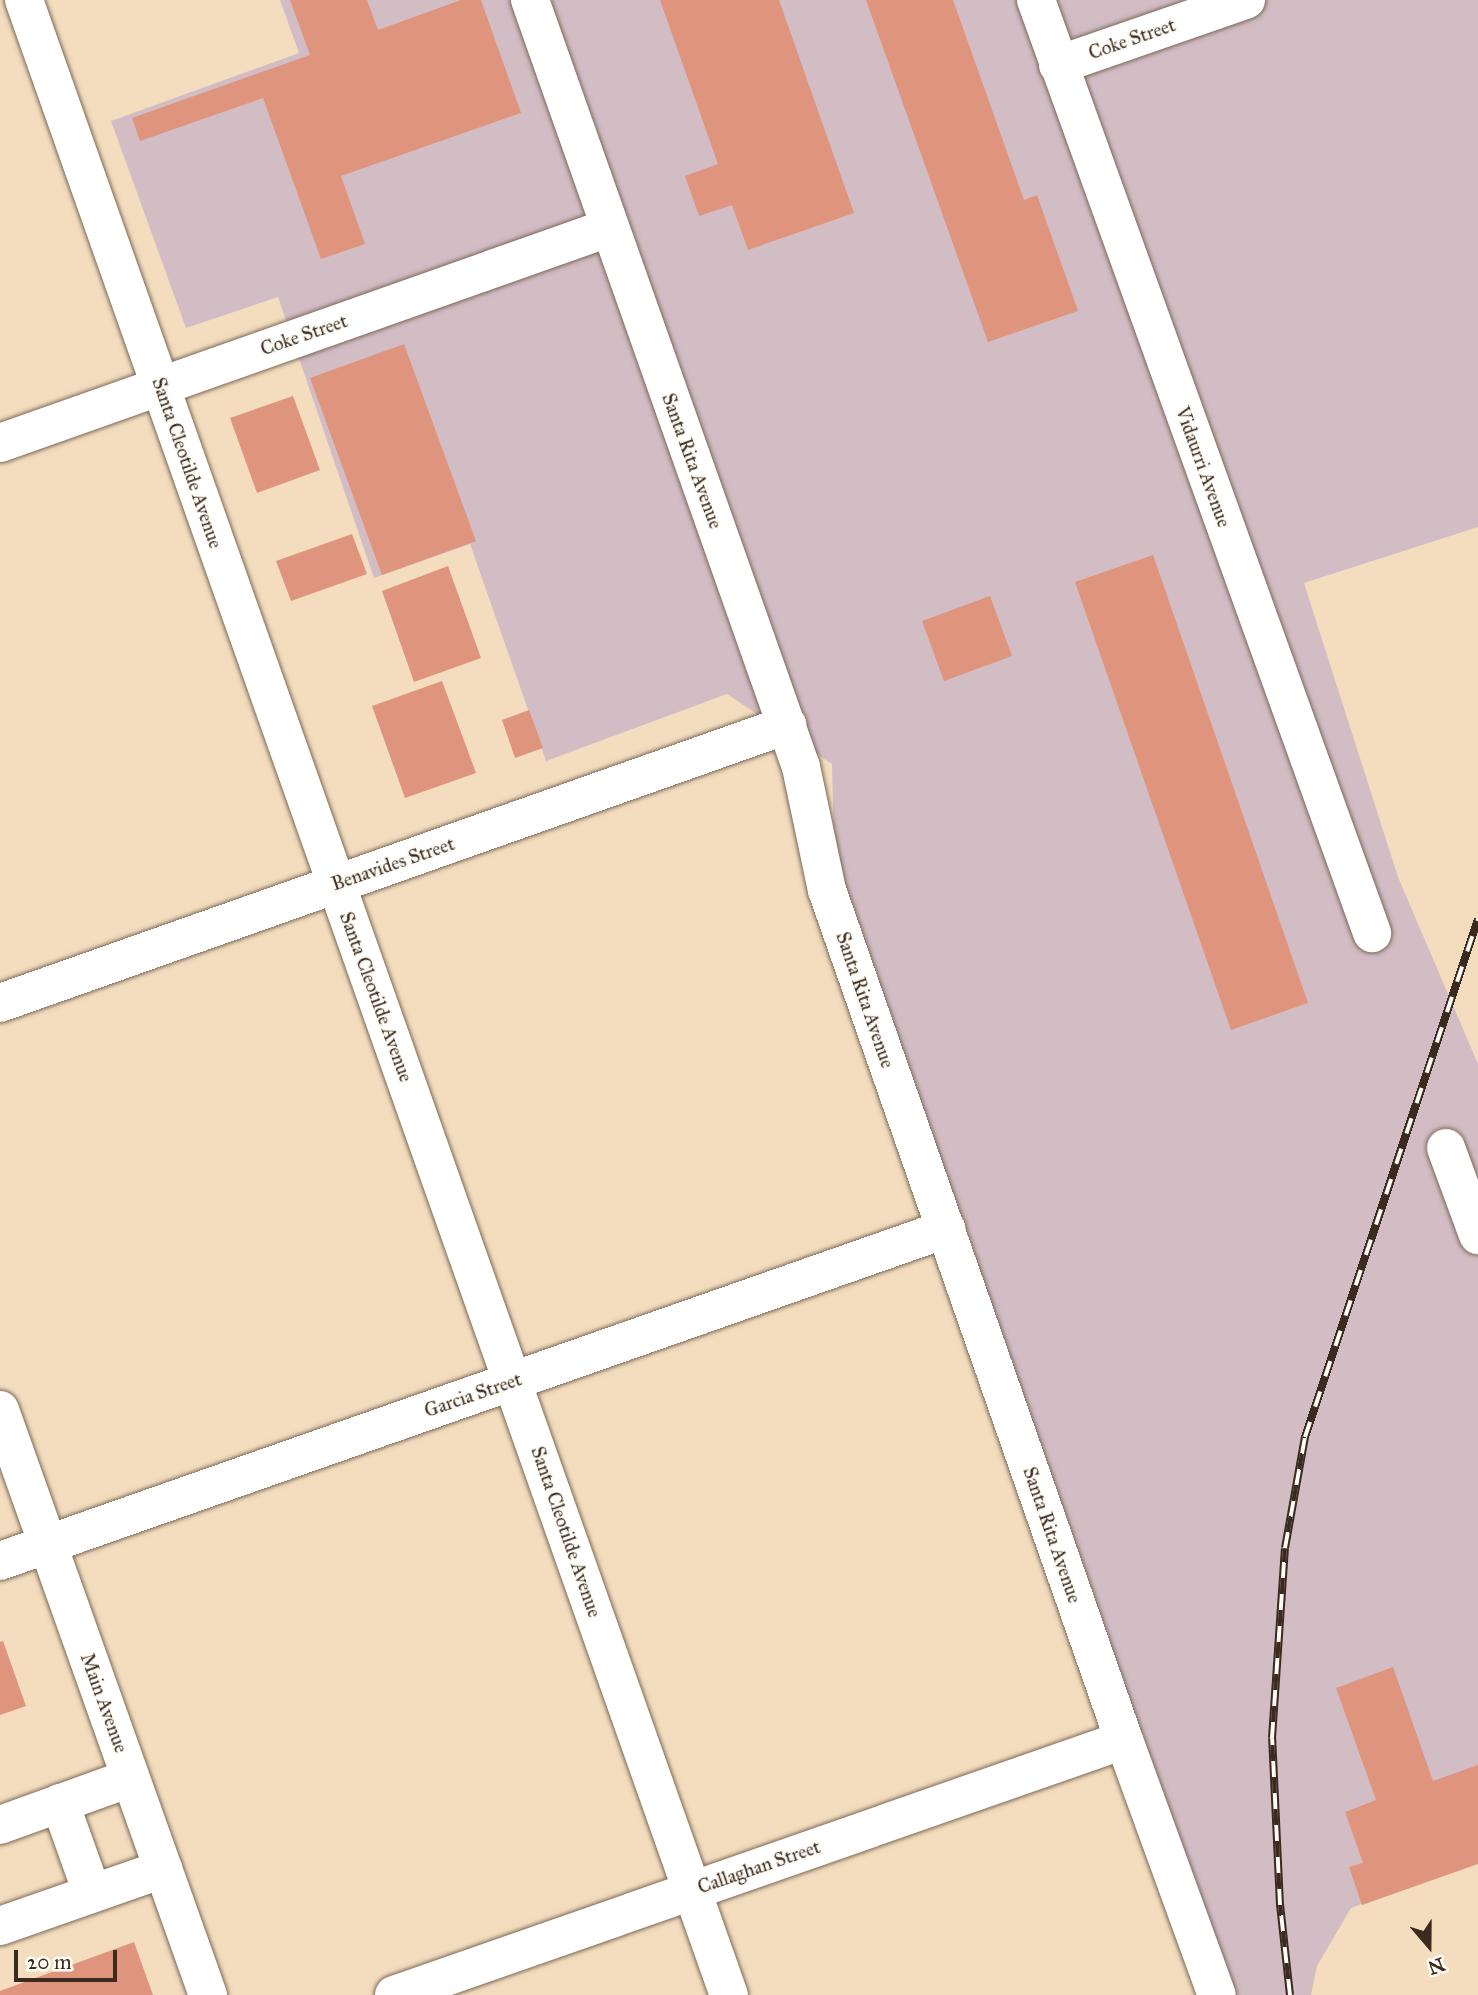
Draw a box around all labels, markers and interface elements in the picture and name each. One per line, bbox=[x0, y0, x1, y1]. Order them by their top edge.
street label: Coke Street bbox=[1086, 13, 1178, 65]
street label: Coke Street bbox=[258, 309, 350, 361]
street label: Santa Cleotilde Avenue bbox=[147, 375, 227, 551]
street label: Santa Rita Avenue bbox=[657, 390, 727, 532]
street label: Vidaurri Avenue bbox=[1171, 404, 1235, 530]
street label: Benavides Street bbox=[328, 832, 458, 896]
street label: Santa Cleotilde Avenue bbox=[335, 909, 417, 1085]
street label: Santa Rita Avenue bbox=[831, 929, 899, 1071]
street label: Garcia Street bbox=[421, 1368, 525, 1422]
street label: Santa Cleotilde Avenue bbox=[526, 1444, 606, 1620]
street label: Santa Rita Avenue bbox=[1018, 1464, 1086, 1606]
street label: Main Avenue bbox=[75, 1650, 133, 1756]
street label: Callaghan Street bbox=[695, 1835, 823, 1899]
north arrow bbox=[1394, 1911, 1464, 1981]
scale bar bbox=[18, 1936, 121, 1980]
text: 20 m bbox=[27, 1949, 72, 1975]
text: N bbox=[1425, 1953, 1448, 1980]

